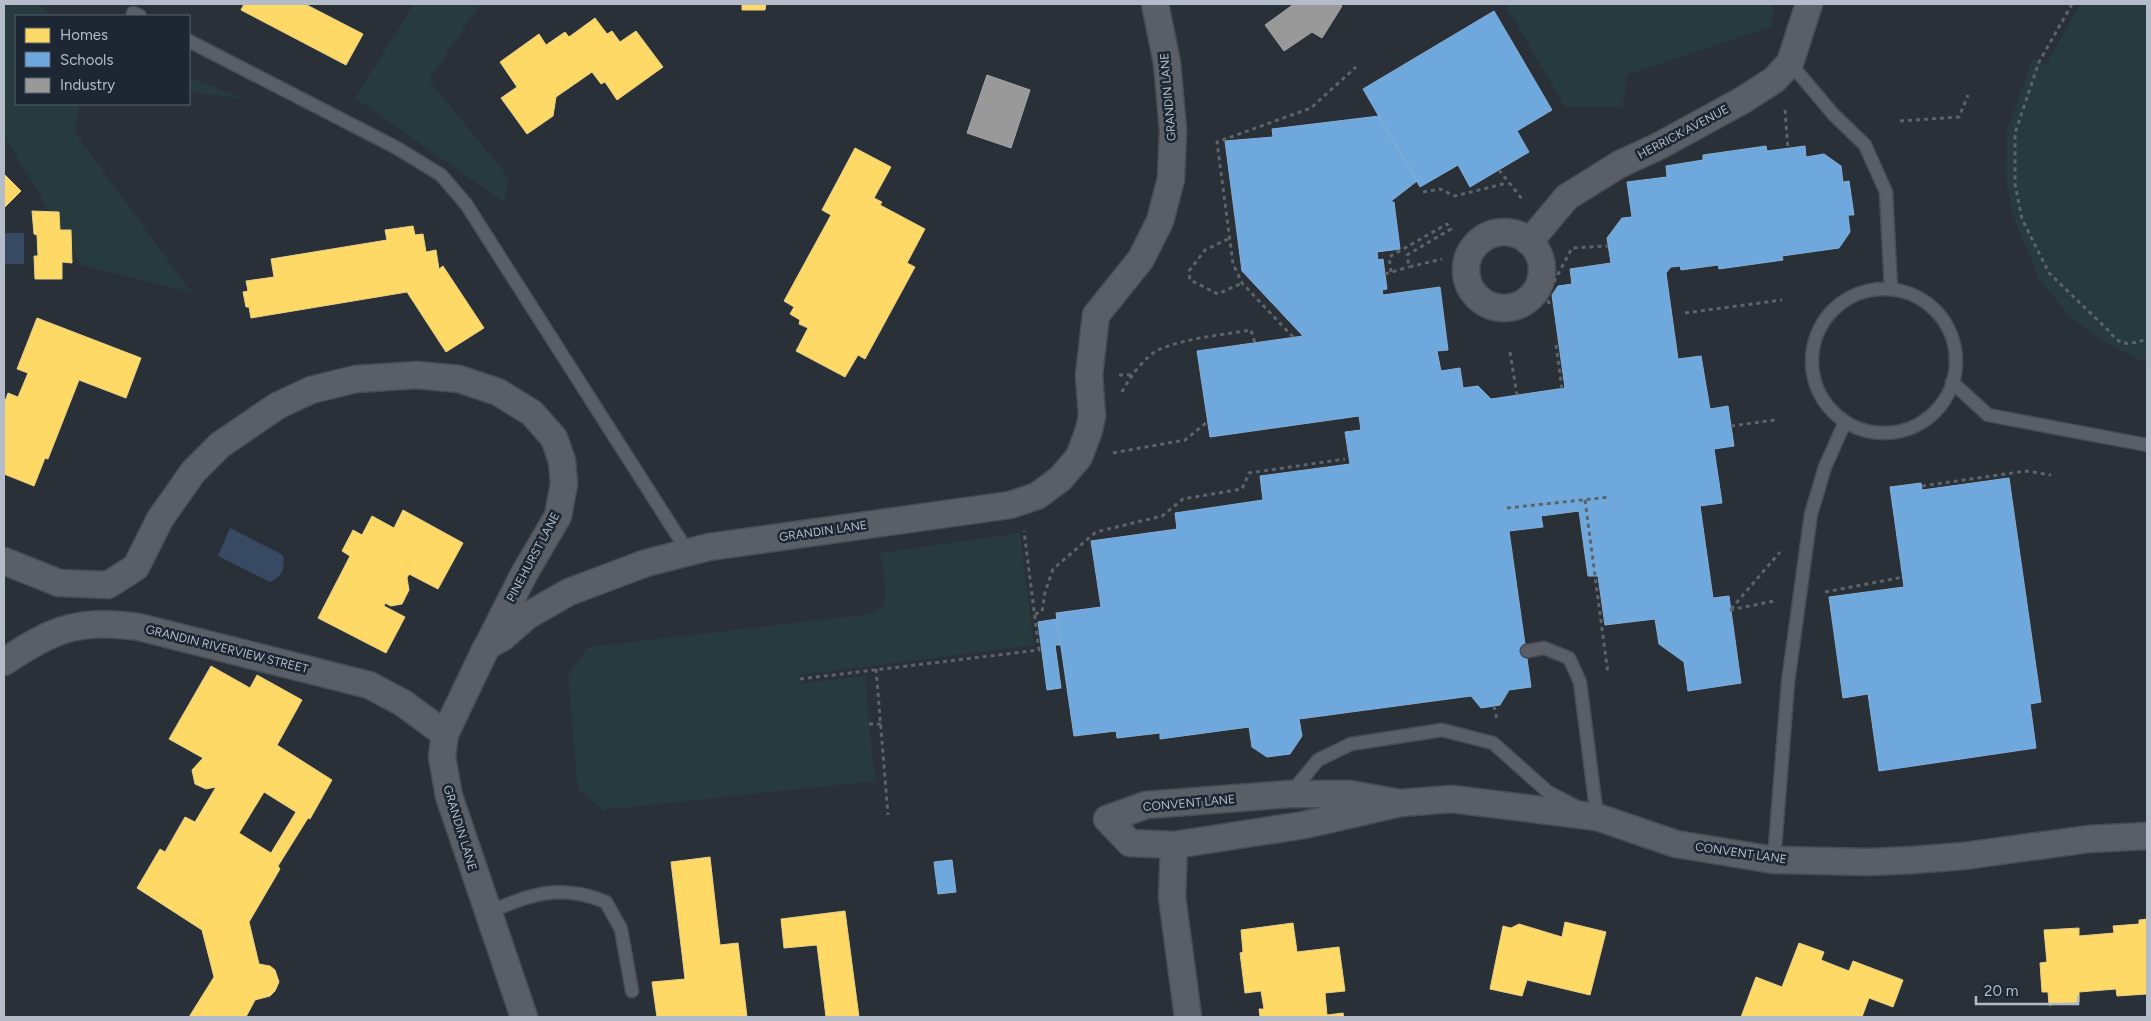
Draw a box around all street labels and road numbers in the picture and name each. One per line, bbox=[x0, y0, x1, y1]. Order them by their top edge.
street label: GRANDIN LANE bbox=[1157, 52, 1179, 142]
street label: HERRICK AVENUE bbox=[1635, 102, 1731, 162]
street label: PINEHURST LANE bbox=[504, 510, 562, 604]
street label: GRANDIN LANE bbox=[778, 518, 868, 544]
street label: GRANDIN RIVERVIEW STREET bbox=[144, 622, 310, 676]
street label: GRANDIN LANE bbox=[440, 784, 480, 872]
street label: CONVENT LANE bbox=[1142, 792, 1236, 814]
street label: CONVENT LANE bbox=[1694, 840, 1788, 866]

